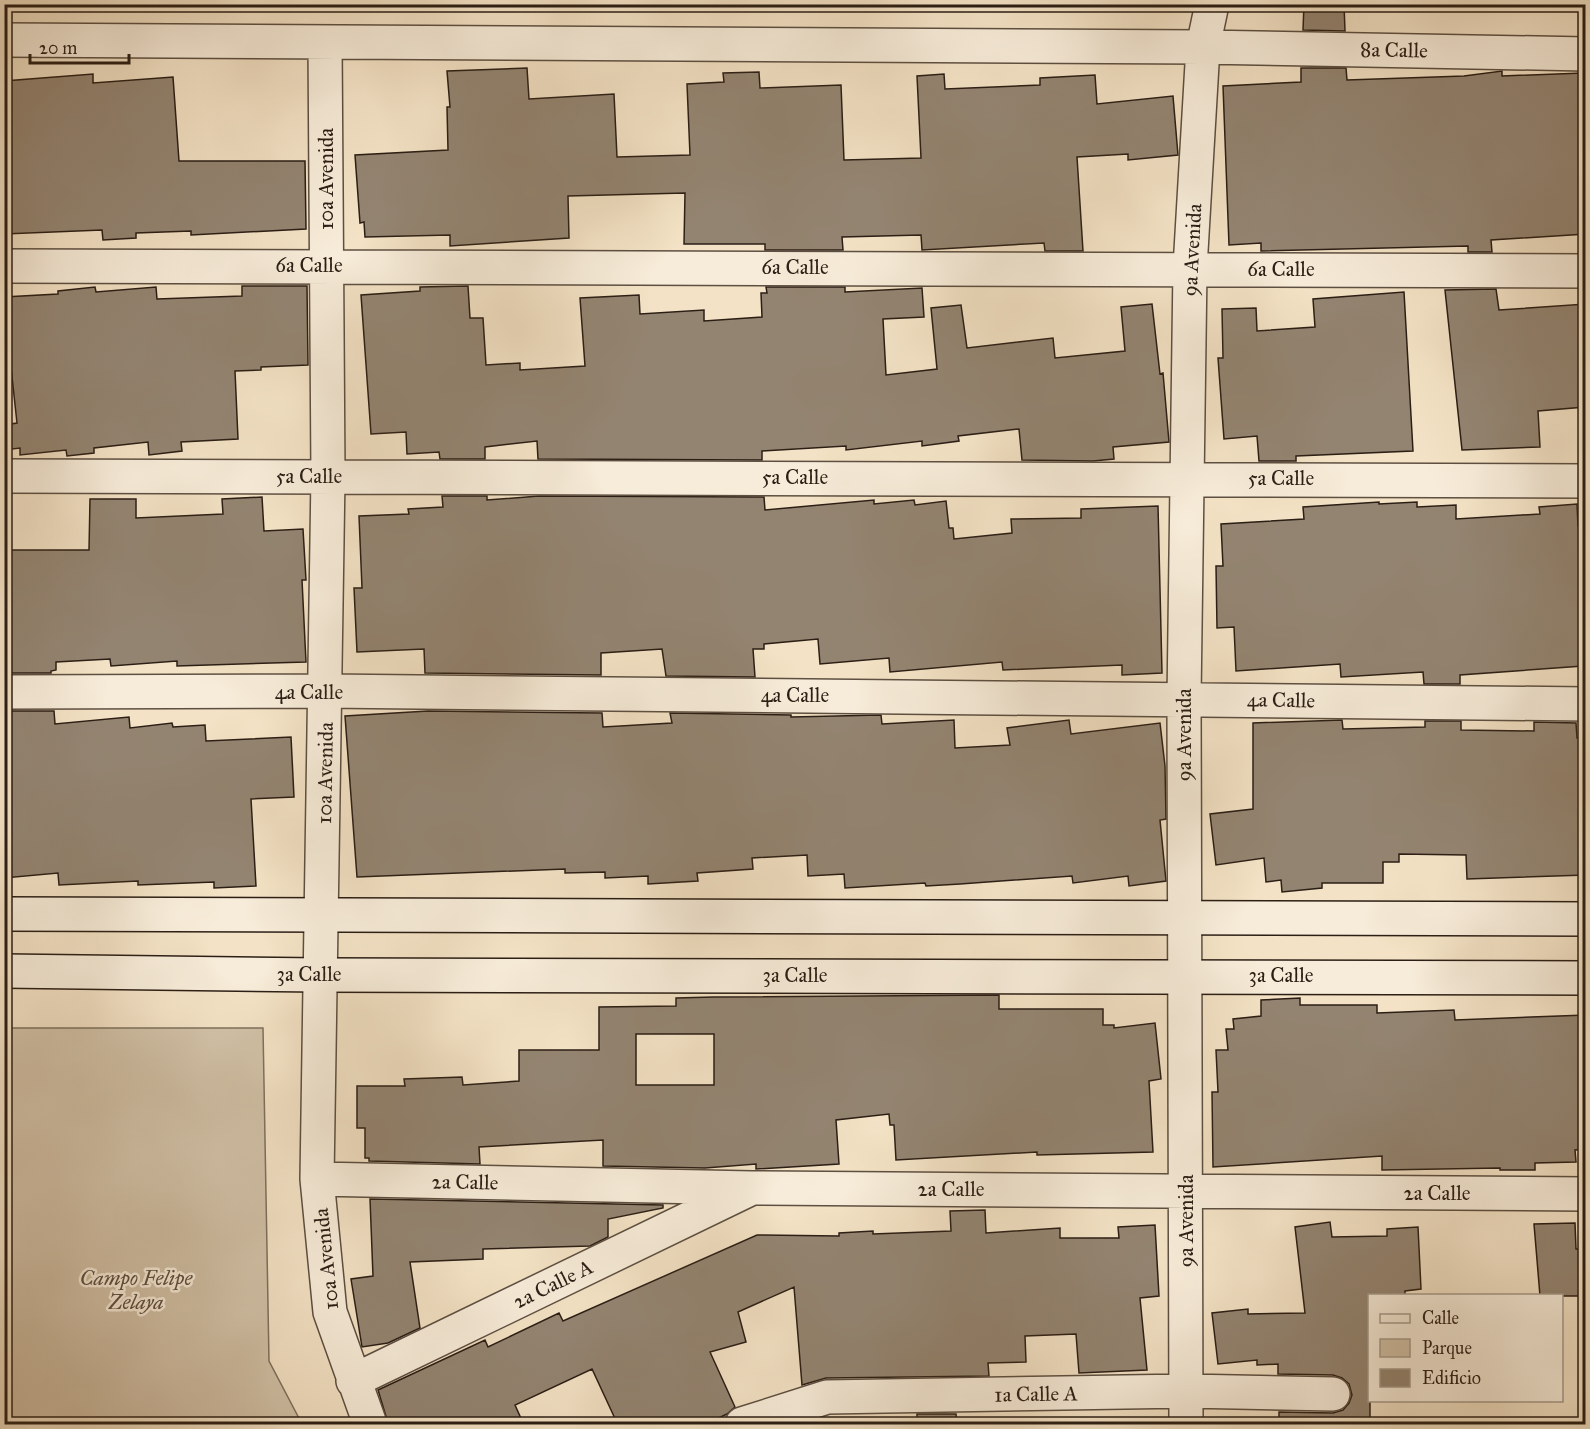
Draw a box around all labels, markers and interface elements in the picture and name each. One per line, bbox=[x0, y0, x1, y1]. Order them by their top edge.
scale bar bbox=[30, 27, 129, 65]
street label: 8a Calle bbox=[1360, 36, 1428, 64]
text: 20 m bbox=[39, 37, 77, 59]
street label: 10a Avenida bbox=[313, 128, 339, 230]
street label: 9a Avenida bbox=[1177, 203, 1207, 297]
street label: 6a Calle bbox=[275, 252, 343, 278]
street label: 6a Calle bbox=[761, 254, 829, 280]
street label: 6a Calle bbox=[1247, 256, 1315, 282]
street label: 5a Calle bbox=[276, 463, 342, 489]
street label: 5a Calle bbox=[762, 464, 828, 490]
street label: 5a Calle bbox=[1248, 465, 1314, 491]
street label: 4a Calle bbox=[275, 679, 343, 705]
street label: 4a Calle bbox=[761, 682, 829, 708]
street label: 4a Calle bbox=[1247, 686, 1316, 714]
street label: 9a Avenida bbox=[1171, 688, 1197, 782]
street label: 10a Avenida bbox=[311, 722, 339, 824]
street label: 3a Calle bbox=[276, 961, 342, 987]
street label: 3a Calle bbox=[762, 962, 828, 988]
street label: 3a Calle bbox=[1248, 962, 1314, 988]
street label: 2a Calle bbox=[431, 1168, 499, 1196]
street label: 9a Avenida bbox=[1173, 1174, 1199, 1268]
street label: 2a Calle bbox=[918, 1176, 985, 1202]
street label: 2a Calle bbox=[1404, 1180, 1471, 1206]
street label: 10a Avenida bbox=[308, 1207, 344, 1311]
street label: 2a Calle A bbox=[509, 1254, 597, 1314]
park label: Campo Felipe Zelaya bbox=[80, 1265, 193, 1315]
legend bbox=[1368, 1294, 1563, 1402]
text: Calle bbox=[1422, 1307, 1459, 1329]
text: Parque bbox=[1422, 1337, 1472, 1360]
text: Edificio bbox=[1422, 1367, 1481, 1389]
street label: 1a Calle A bbox=[994, 1380, 1078, 1408]

